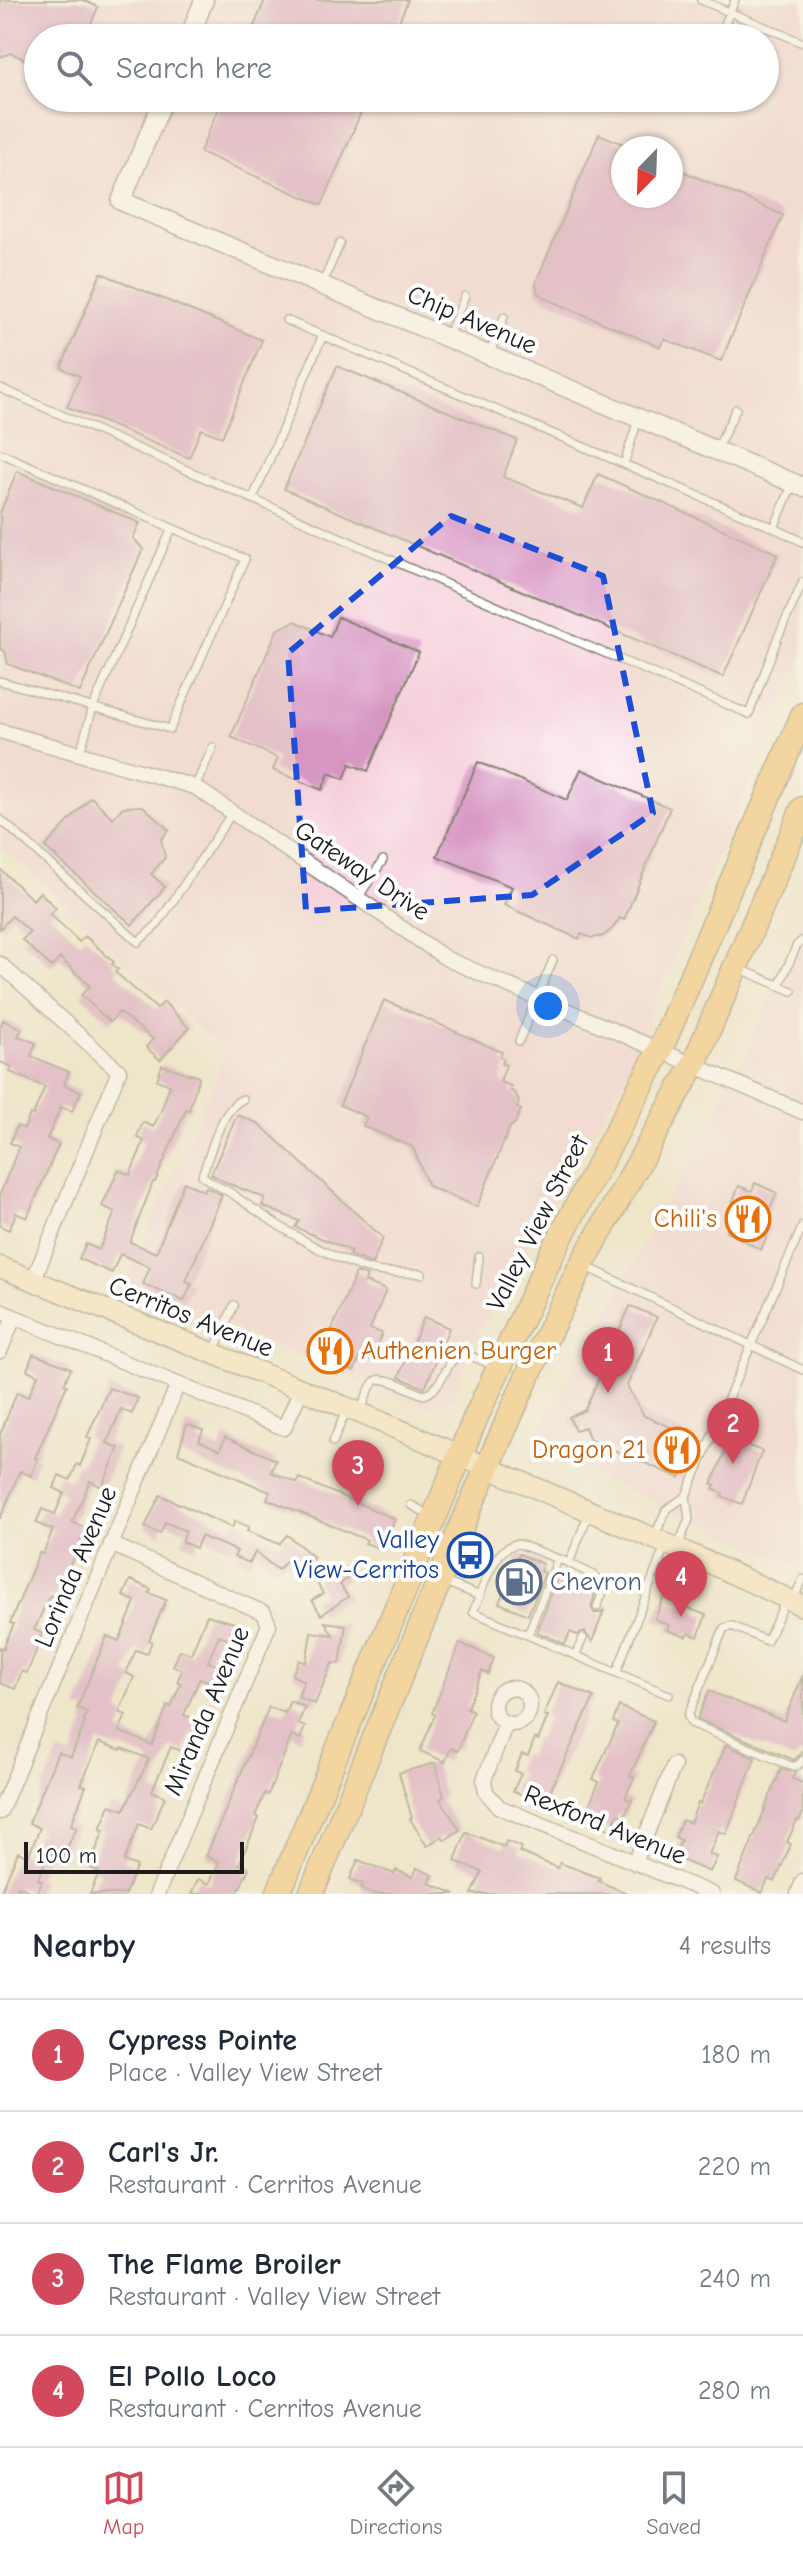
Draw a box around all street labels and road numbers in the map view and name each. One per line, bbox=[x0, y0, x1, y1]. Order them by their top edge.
street label: Chip Avenue bbox=[403, 279, 541, 361]
street label: Gateway Drive bbox=[289, 815, 435, 927]
street label: Valley View Street bbox=[481, 1129, 596, 1316]
street label: Cerritos Avenue bbox=[104, 1270, 278, 1364]
street label: Lorinda Avenue bbox=[29, 1482, 123, 1652]
street label: Miranda Avenue bbox=[158, 1622, 256, 1800]
street label: Rexford Avenue bbox=[520, 1779, 690, 1871]

